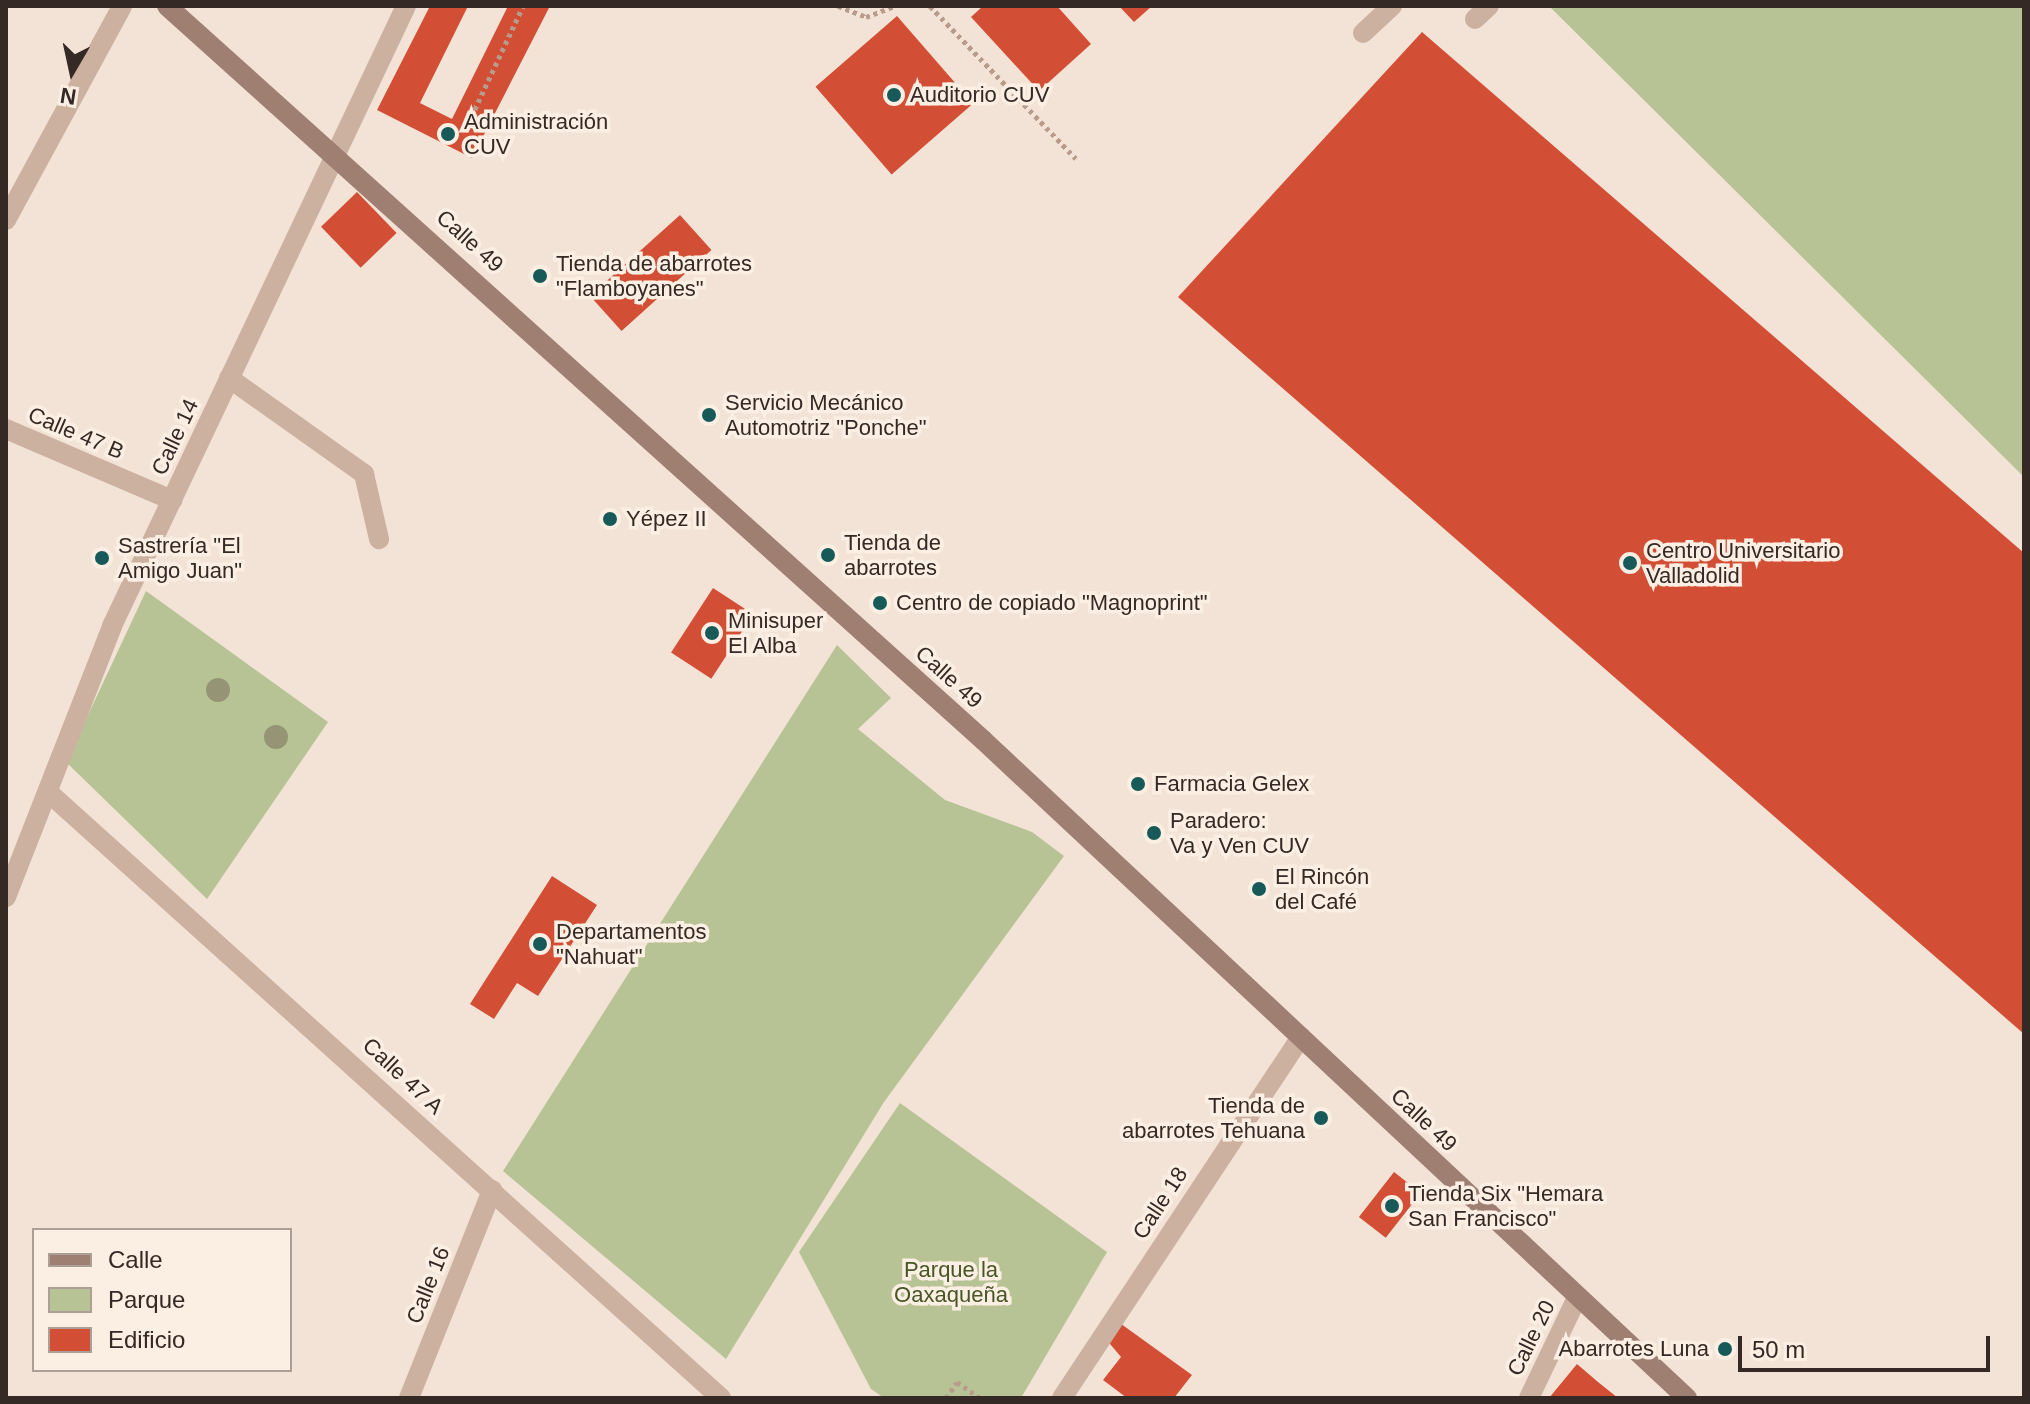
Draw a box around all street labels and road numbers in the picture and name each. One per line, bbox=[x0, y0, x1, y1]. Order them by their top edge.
street label: Calle 49 bbox=[431, 204, 509, 278]
street label: Calle 14 bbox=[146, 395, 204, 479]
street label: Calle 47 B bbox=[24, 401, 128, 465]
street label: Calle 49 bbox=[910, 640, 988, 714]
street label: Calle 47 A bbox=[357, 1032, 449, 1120]
street label: Calle 49 bbox=[1385, 1083, 1463, 1157]
street label: Calle 18 bbox=[1127, 1162, 1193, 1244]
street label: Calle 16 bbox=[401, 1243, 455, 1327]
street label: Calle 20 bbox=[1501, 1296, 1561, 1380]

